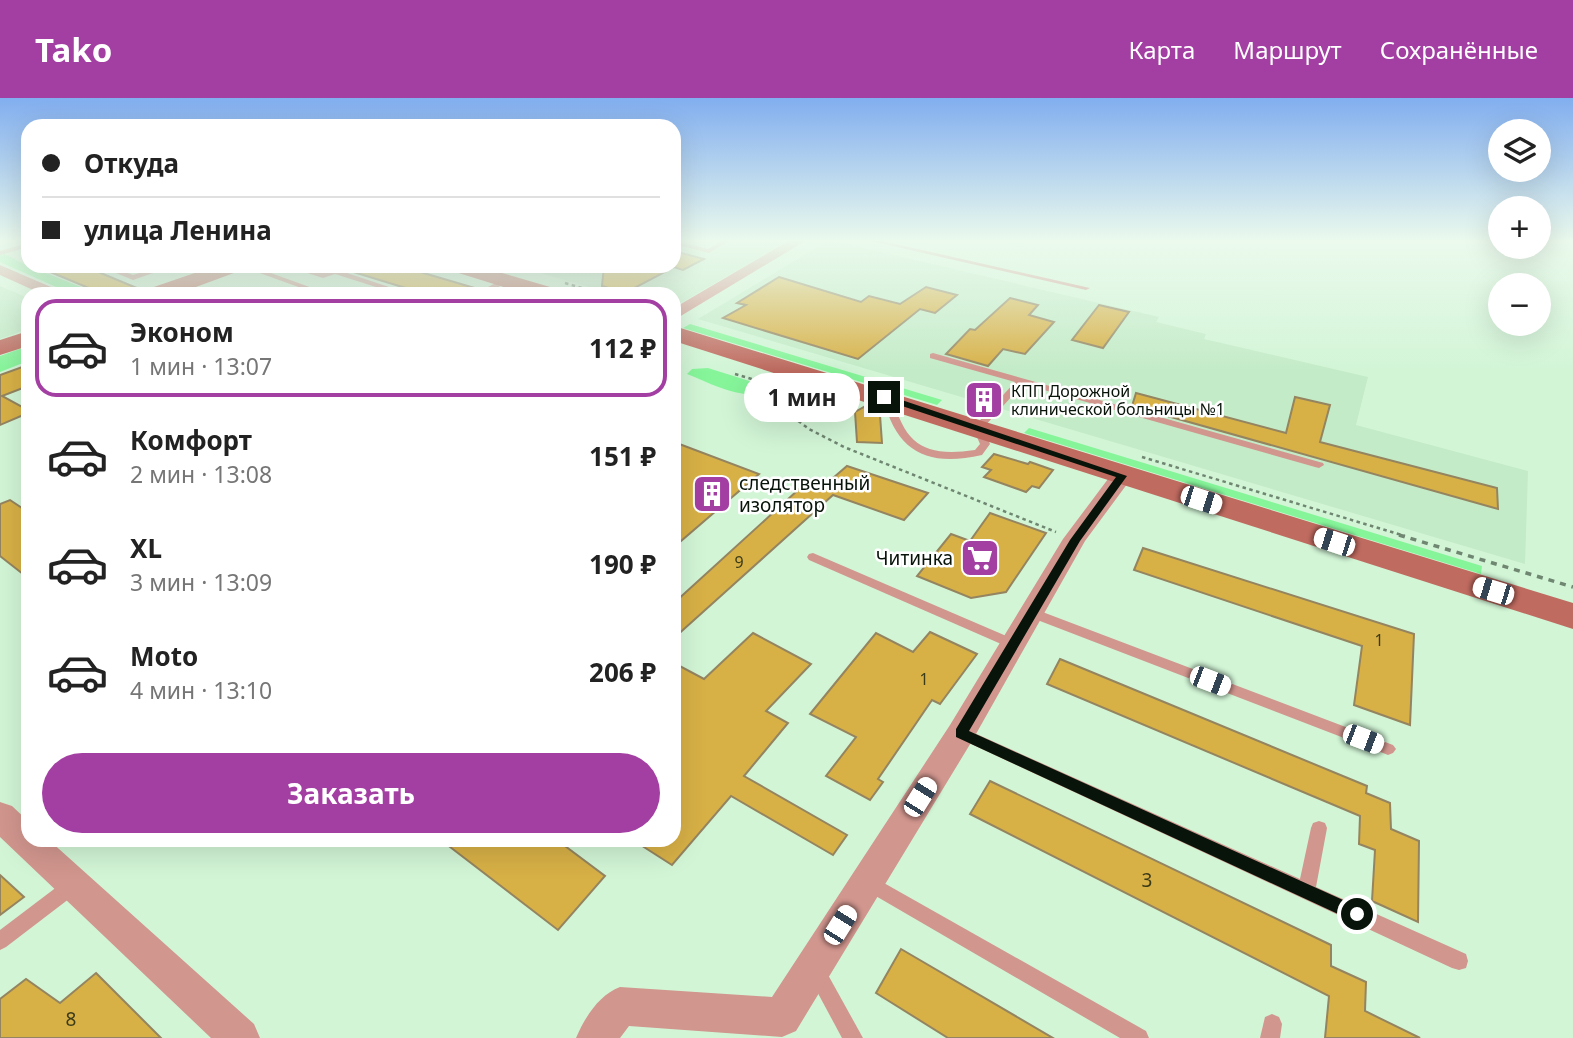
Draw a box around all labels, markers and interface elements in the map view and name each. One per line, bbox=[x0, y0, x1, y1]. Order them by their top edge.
text: Tako bbox=[35, 27, 112, 72]
text: Карта bbox=[1128, 33, 1195, 66]
text: Маршрут bbox=[1233, 33, 1342, 66]
text: Сохранённые bbox=[1380, 33, 1538, 66]
map controls bbox=[1488, 119, 1551, 336]
button: layers bbox=[1488, 119, 1551, 182]
text: Откуда bbox=[84, 145, 179, 181]
button: + bbox=[1488, 196, 1551, 259]
text: улица Ленина bbox=[84, 212, 272, 248]
button: − bbox=[1488, 273, 1551, 336]
text: Эконом bbox=[130, 314, 234, 350]
icon: car bbox=[46, 317, 109, 380]
text: 112 ₽ bbox=[589, 330, 656, 366]
text: 1 мин · 13:07 bbox=[130, 350, 272, 382]
callout: 1 мин bbox=[744, 372, 860, 422]
building icon: КПП Дорожной клинической больницы №1 bbox=[963, 379, 1005, 421]
place label: КПП Дорожной клинической больницы №1 bbox=[1011, 380, 1225, 420]
text: 1 мин bbox=[768, 381, 836, 413]
route end bbox=[868, 381, 900, 413]
text: Комфорт bbox=[130, 422, 252, 458]
icon: car bbox=[46, 425, 109, 488]
text: 151 ₽ bbox=[589, 438, 656, 474]
text: 2 мин · 13:08 bbox=[130, 458, 272, 490]
place label: следственный изолятор bbox=[739, 470, 870, 518]
building icon: следственный изолятор bbox=[691, 473, 733, 515]
car bbox=[1178, 484, 1225, 516]
car bbox=[1311, 526, 1358, 558]
text: XL bbox=[130, 530, 162, 566]
icon: car bbox=[46, 533, 109, 596]
supermarket icon: Читинка bbox=[959, 537, 1001, 579]
place label: Читинка bbox=[876, 545, 953, 571]
text: 190 ₽ bbox=[589, 546, 656, 582]
house number: 9 bbox=[734, 551, 744, 573]
text: 3 мин · 13:09 bbox=[130, 566, 272, 598]
car bbox=[1470, 575, 1517, 607]
house number: 1 bbox=[1374, 629, 1384, 651]
text: Moto bbox=[130, 638, 198, 674]
icon: car bbox=[46, 641, 109, 704]
text: 206 ₽ bbox=[589, 654, 656, 690]
car bbox=[1187, 664, 1234, 698]
house number: 1 bbox=[919, 668, 929, 690]
text: 4 мин · 13:10 bbox=[130, 674, 272, 706]
car bbox=[1340, 722, 1387, 756]
button: Заказать bbox=[42, 753, 660, 833]
car bbox=[900, 774, 941, 820]
house number: 3 bbox=[1142, 867, 1152, 893]
route start bbox=[1341, 898, 1373, 930]
car bbox=[820, 902, 861, 948]
house number: 8 bbox=[66, 1006, 76, 1032]

